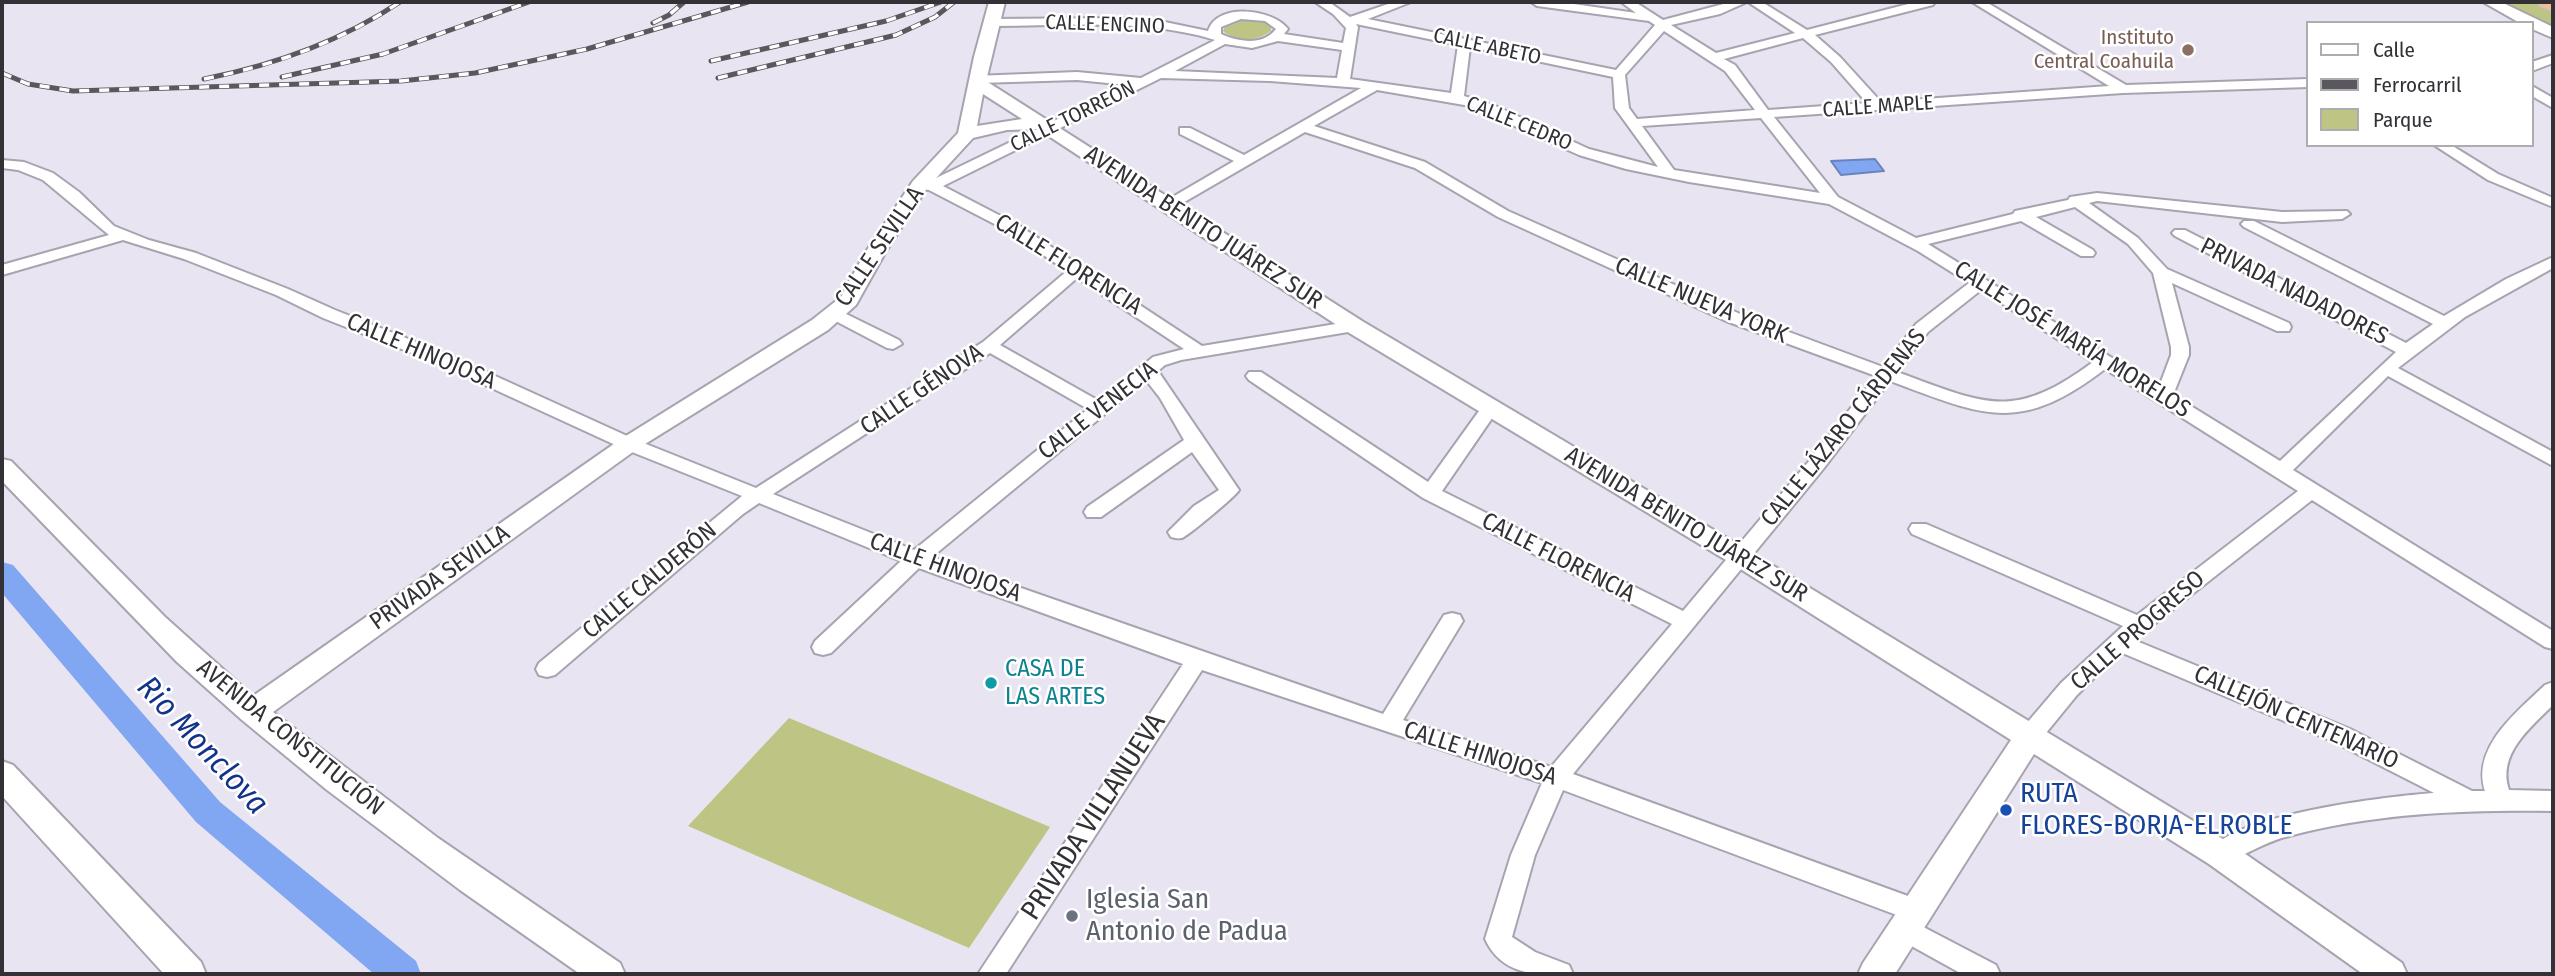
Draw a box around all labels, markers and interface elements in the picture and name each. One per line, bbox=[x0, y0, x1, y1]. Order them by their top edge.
street label: CALLE ENCINO bbox=[1045, 10, 1165, 40]
legend bbox=[2306, 21, 2534, 147]
street label: CALLE ABETO bbox=[1431, 23, 1543, 71]
place label: Instituto Central Coahuila bbox=[2034, 25, 2174, 75]
text: Calle bbox=[2373, 37, 2415, 63]
marker: Instituto Central Coahuila bbox=[2180, 42, 2196, 58]
text: Ferrocarril bbox=[2373, 72, 2462, 98]
street label: CALLE TORREÓN bbox=[1006, 76, 1140, 158]
street label: CALLE CEDRO bbox=[1462, 91, 1576, 157]
street label: CALLE MAPLE bbox=[1822, 91, 1934, 123]
text: Parque bbox=[2373, 107, 2433, 133]
street label: AVENIDA BENITO JUÁREZ SUR bbox=[1079, 140, 1327, 316]
street label: CALLE SEVILLA bbox=[829, 182, 931, 312]
street label: CALLE FLORENCIA bbox=[989, 208, 1147, 322]
street label: PRIVADA NADADORES bbox=[2195, 232, 2393, 352]
street label: CALLE NUEVA YORK bbox=[1610, 252, 1792, 350]
street label: CALLE JOSÉ MARÍA MORELOS bbox=[1948, 255, 2196, 425]
street label: CALLE HINOJOSA bbox=[342, 308, 500, 396]
street label: CALLE LÁZARO CÁRDENAS bbox=[1755, 323, 1933, 533]
street label: CALLE GÉNOVA bbox=[855, 338, 989, 442]
street label: CALLE VENECIA bbox=[1033, 356, 1163, 466]
street label: AVENIDA BENITO JUÁREZ SUR bbox=[1559, 441, 1813, 609]
street label: CALLE FLORENCIA bbox=[1477, 507, 1639, 609]
street label: CALLE CALDERÓN bbox=[577, 517, 723, 645]
street label: PRIVADA SEVILLA bbox=[365, 519, 515, 637]
street label: CALLE HINOJOSA bbox=[865, 527, 1025, 609]
street label: CALLE PROGRESO bbox=[2065, 565, 2211, 697]
street label: AVENIDA CONSTITUCIÓN bbox=[191, 654, 389, 822]
place label: CASA DE LAS ARTES bbox=[1005, 655, 1105, 711]
street label: CALLEJÓN CENTENARIO bbox=[2189, 660, 2403, 776]
water label: Rio Monclova bbox=[128, 669, 276, 823]
marker: CASA DE LAS ARTES bbox=[983, 675, 999, 691]
street label: PRIVADA VILLANUEVA bbox=[1015, 707, 1173, 927]
street label: CALLE HINOJOSA bbox=[1400, 716, 1560, 792]
place label: RUTA FLORES-BORJA-ELROBLE bbox=[2020, 777, 2293, 843]
marker: RUTA FLORES-BORJA-ELROBLE bbox=[1998, 802, 2014, 818]
place label: Iglesia San Antonio de Padua bbox=[1086, 883, 1288, 949]
marker: Iglesia San Antonio de Padua bbox=[1064, 908, 1080, 924]

